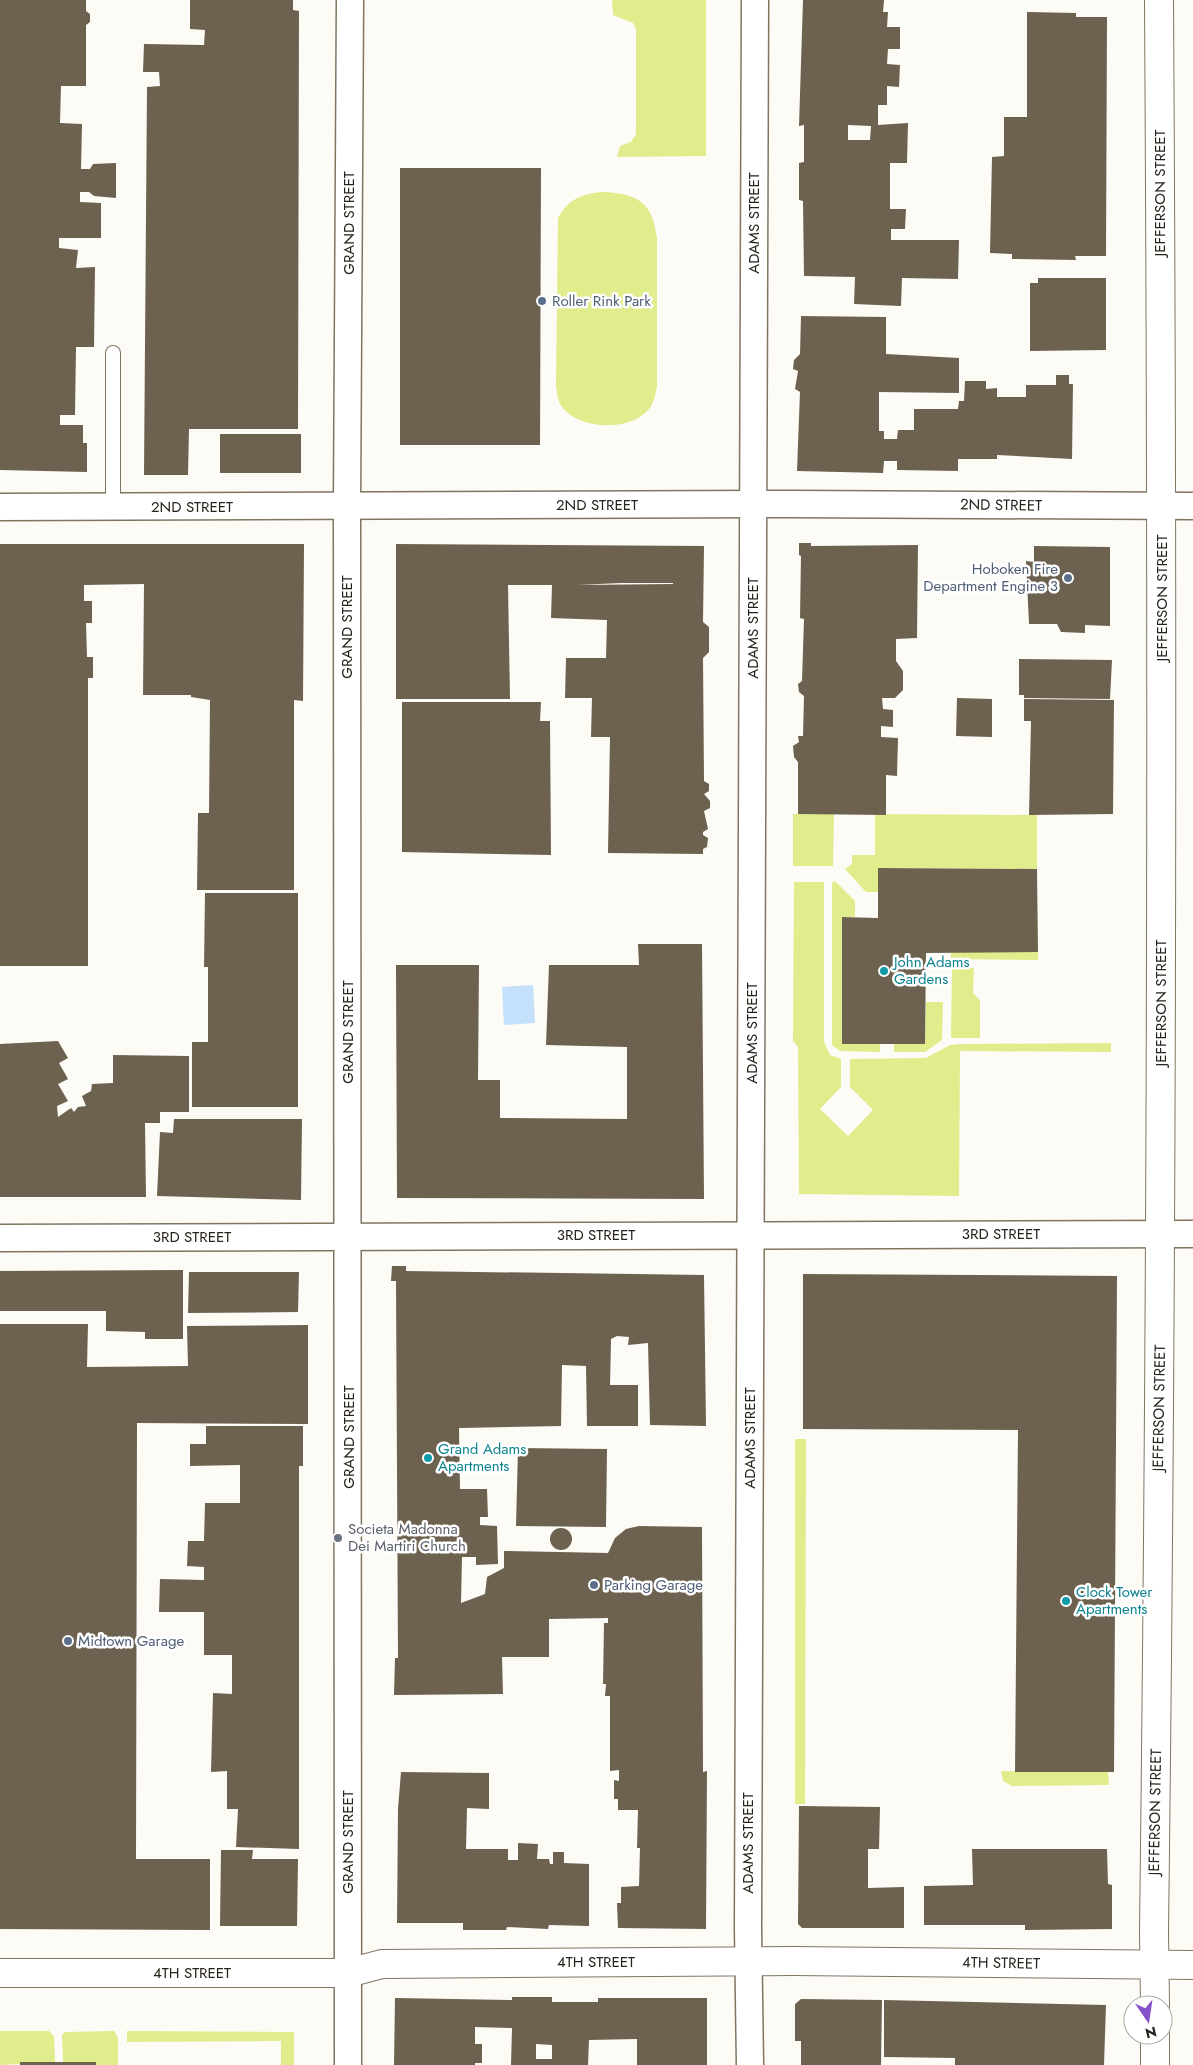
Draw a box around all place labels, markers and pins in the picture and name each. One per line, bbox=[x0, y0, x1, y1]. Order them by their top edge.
place label: Roller Rink Park bbox=[552, 290, 651, 312]
marker: Roller Rink Park bbox=[536, 295, 548, 307]
place label: Hoboken Fire Department Engine 3 bbox=[923, 558, 1058, 597]
marker: Hoboken Fire Department Engine 3 bbox=[1062, 572, 1074, 584]
place label: John Adams Gardens bbox=[892, 951, 969, 990]
marker: John Adams Gardens bbox=[878, 965, 890, 977]
place label: Grand Adams Apartments bbox=[438, 1438, 526, 1477]
marker: Grand Adams Apartments bbox=[422, 1452, 434, 1464]
place label: Societa Madonna Dei Martiri Church bbox=[348, 1518, 466, 1557]
marker: Societa Madonna Dei Martiri Church bbox=[332, 1532, 344, 1544]
place label: Parking Garage bbox=[604, 1574, 703, 1596]
marker: Parking Garage bbox=[588, 1579, 600, 1591]
place label: Clock Tower Apartments bbox=[1076, 1581, 1153, 1620]
marker: Clock Tower Apartments bbox=[1060, 1595, 1072, 1607]
place label: Midtown Garage bbox=[78, 1630, 184, 1652]
marker: Midtown Garage bbox=[62, 1635, 74, 1647]

